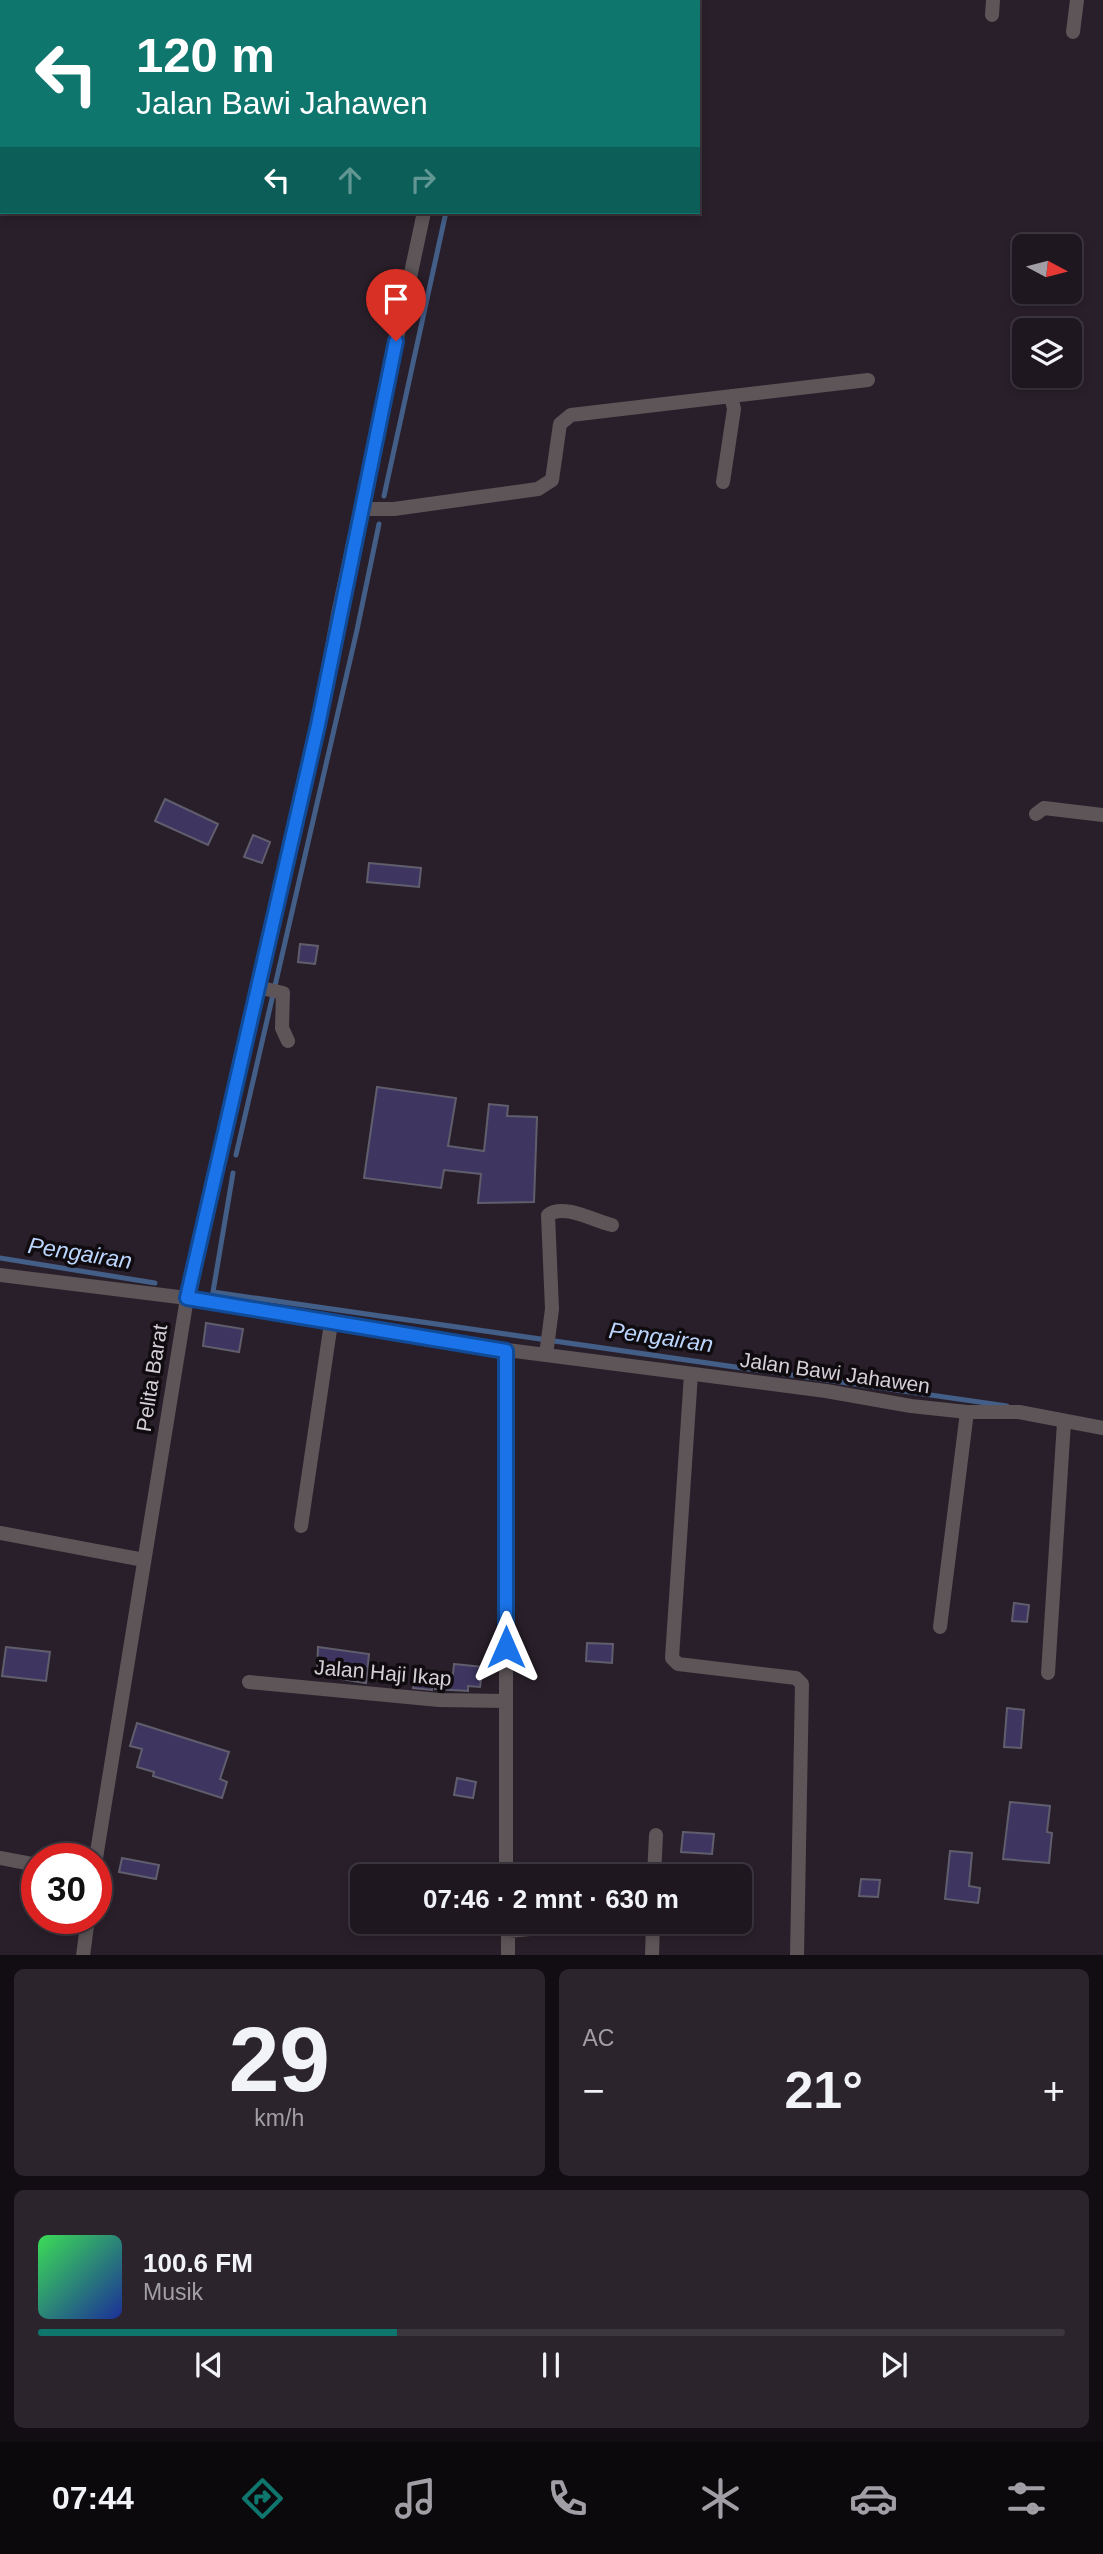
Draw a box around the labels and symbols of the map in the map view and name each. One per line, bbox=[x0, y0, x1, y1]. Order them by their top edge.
north arrow bbox=[1012, 234, 1082, 304]
pin bbox=[366, 269, 426, 341]
water label: Pengairan bbox=[26, 1232, 134, 1274]
water label: Pengairan bbox=[607, 1317, 715, 1357]
street label: Pelita Barat bbox=[132, 1322, 171, 1433]
street label: Jalan Bawi Jahawen bbox=[739, 1348, 931, 1397]
position arrow bbox=[469, 1610, 543, 1684]
street label: Jalan Haji Ikap bbox=[313, 1655, 453, 1690]
speed limit sign: 30 bbox=[21, 1843, 112, 1934]

